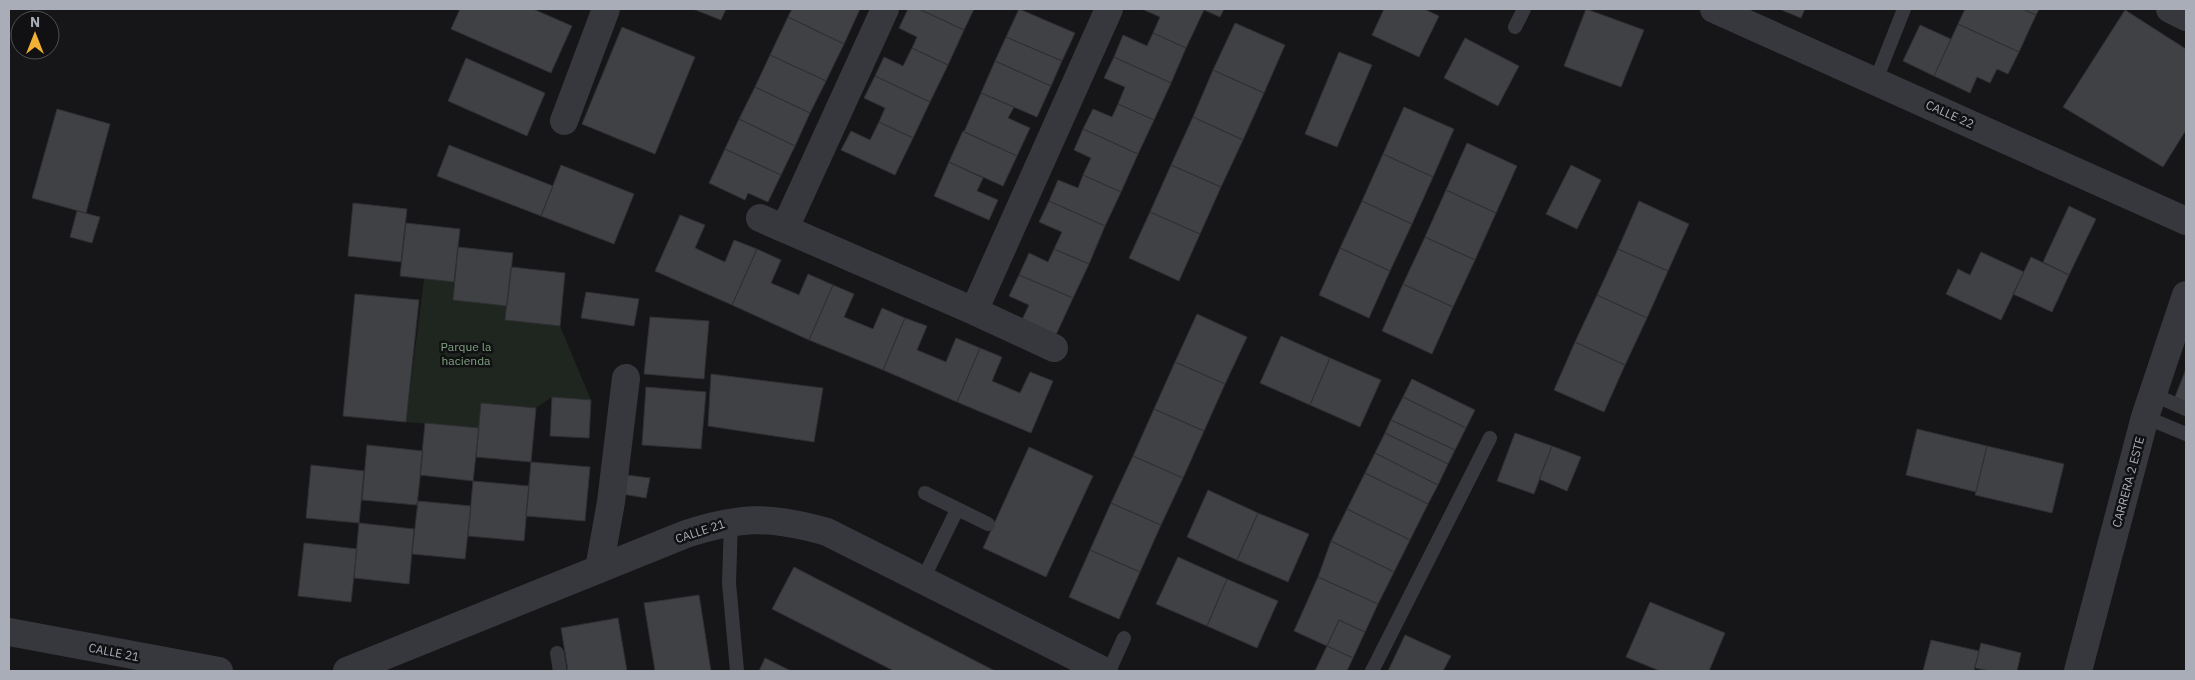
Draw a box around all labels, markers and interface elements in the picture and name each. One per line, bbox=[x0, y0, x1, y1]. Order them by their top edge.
north arrow bbox=[10, 10, 60, 60]
text: N bbox=[30, 13, 40, 31]
street label: CALLE 22 bbox=[1923, 97, 1977, 131]
park label: Parque la hacienda bbox=[441, 339, 492, 368]
street label: CARRERA 2 ESTE bbox=[2109, 435, 2147, 529]
street label: CALLE 21 bbox=[673, 516, 727, 546]
street label: CALLE 21 bbox=[87, 640, 141, 664]

